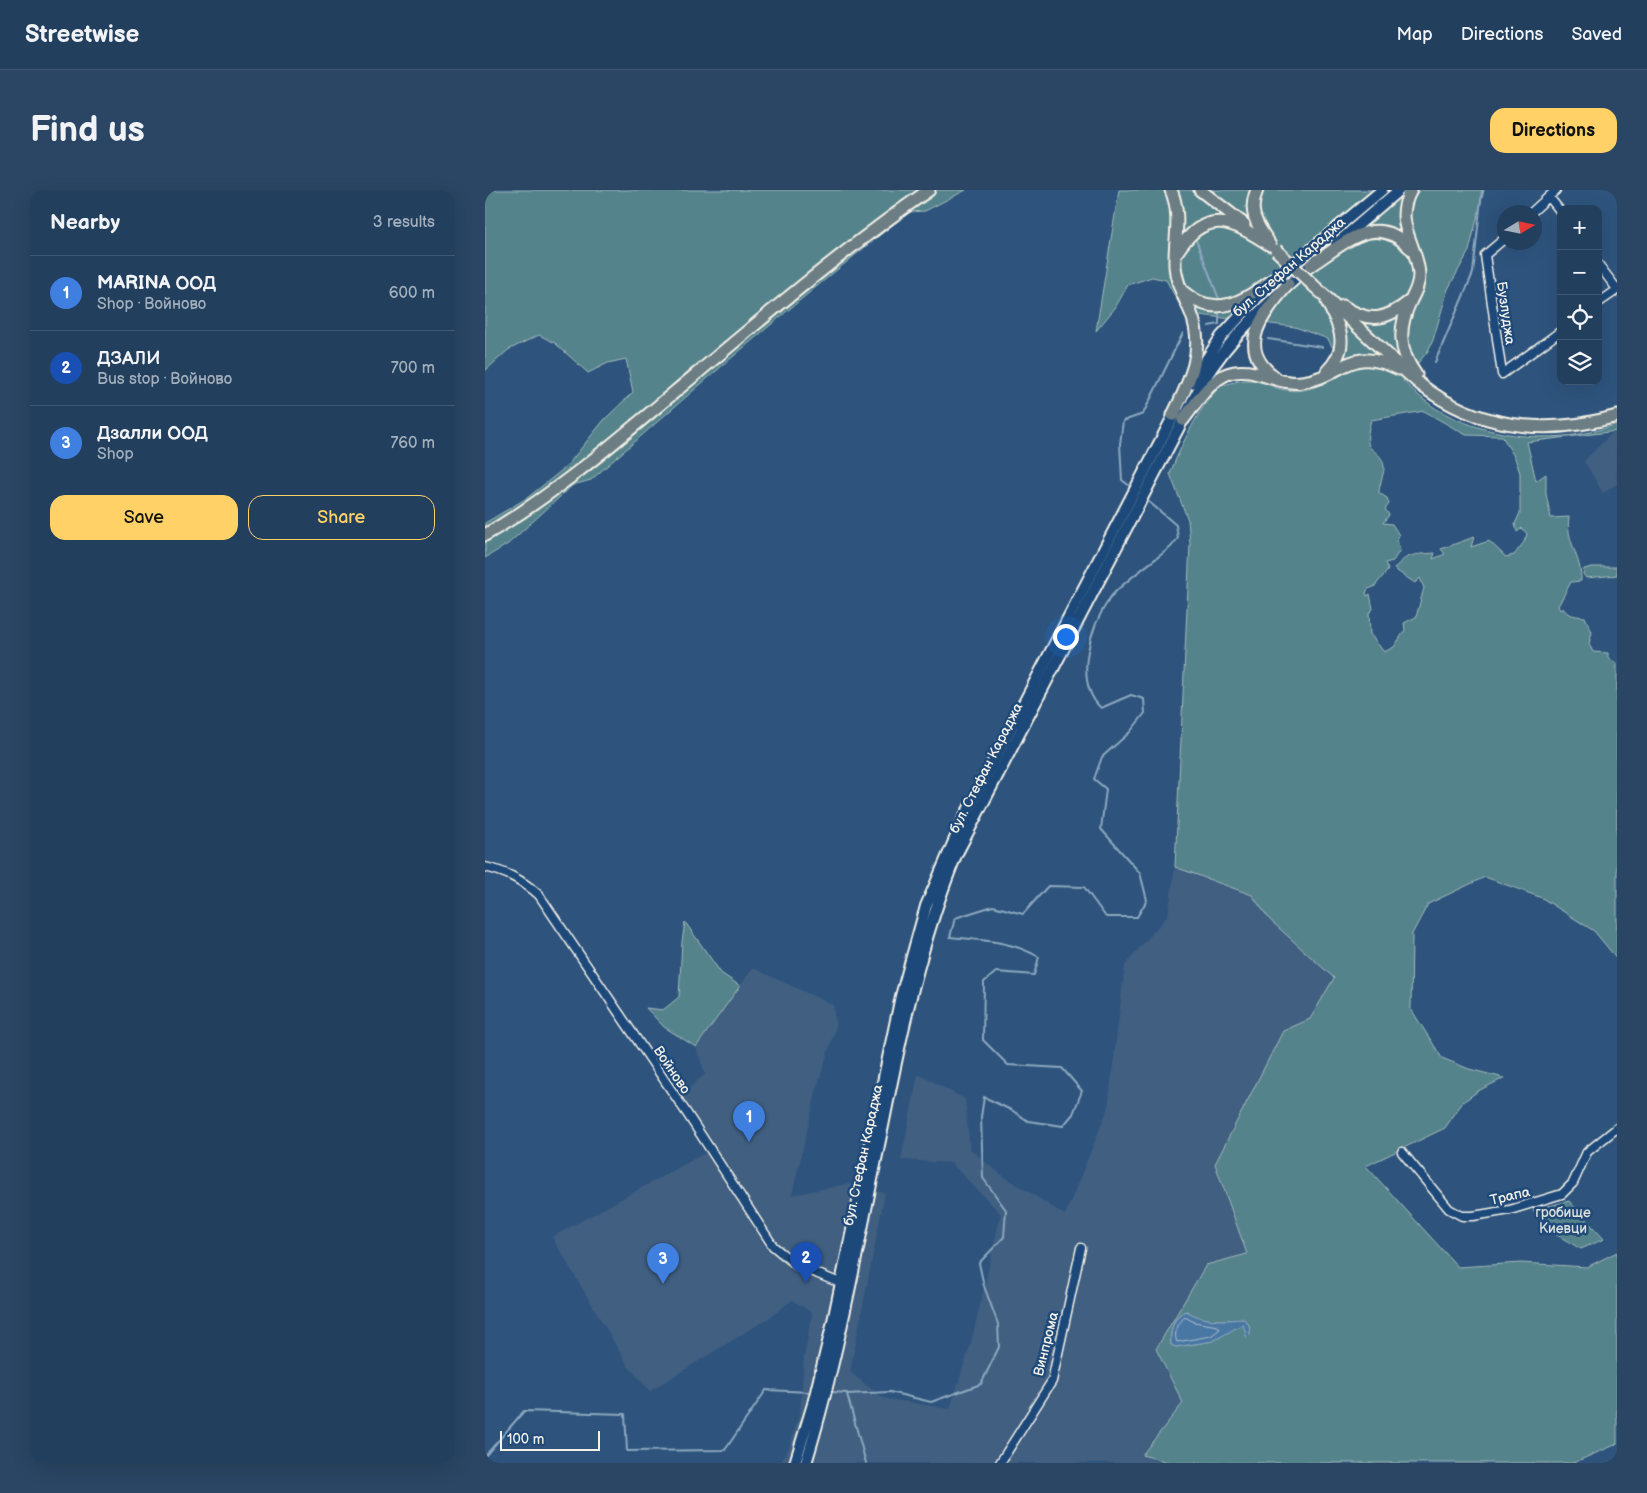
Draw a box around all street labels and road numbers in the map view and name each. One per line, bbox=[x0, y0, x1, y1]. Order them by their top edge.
street label: бул. Стефан Караджа bbox=[1229, 213, 1349, 321]
street label: Бузлуджа bbox=[1493, 280, 1519, 346]
street label: бул. Стефан Караджа bbox=[946, 699, 1027, 836]
street label: Войново bbox=[650, 1043, 694, 1097]
street label: бул. Стефан Караджа bbox=[840, 1082, 886, 1227]
street label: Трапа bbox=[1488, 1183, 1532, 1209]
street label: Винпрома bbox=[1030, 1309, 1062, 1378]

